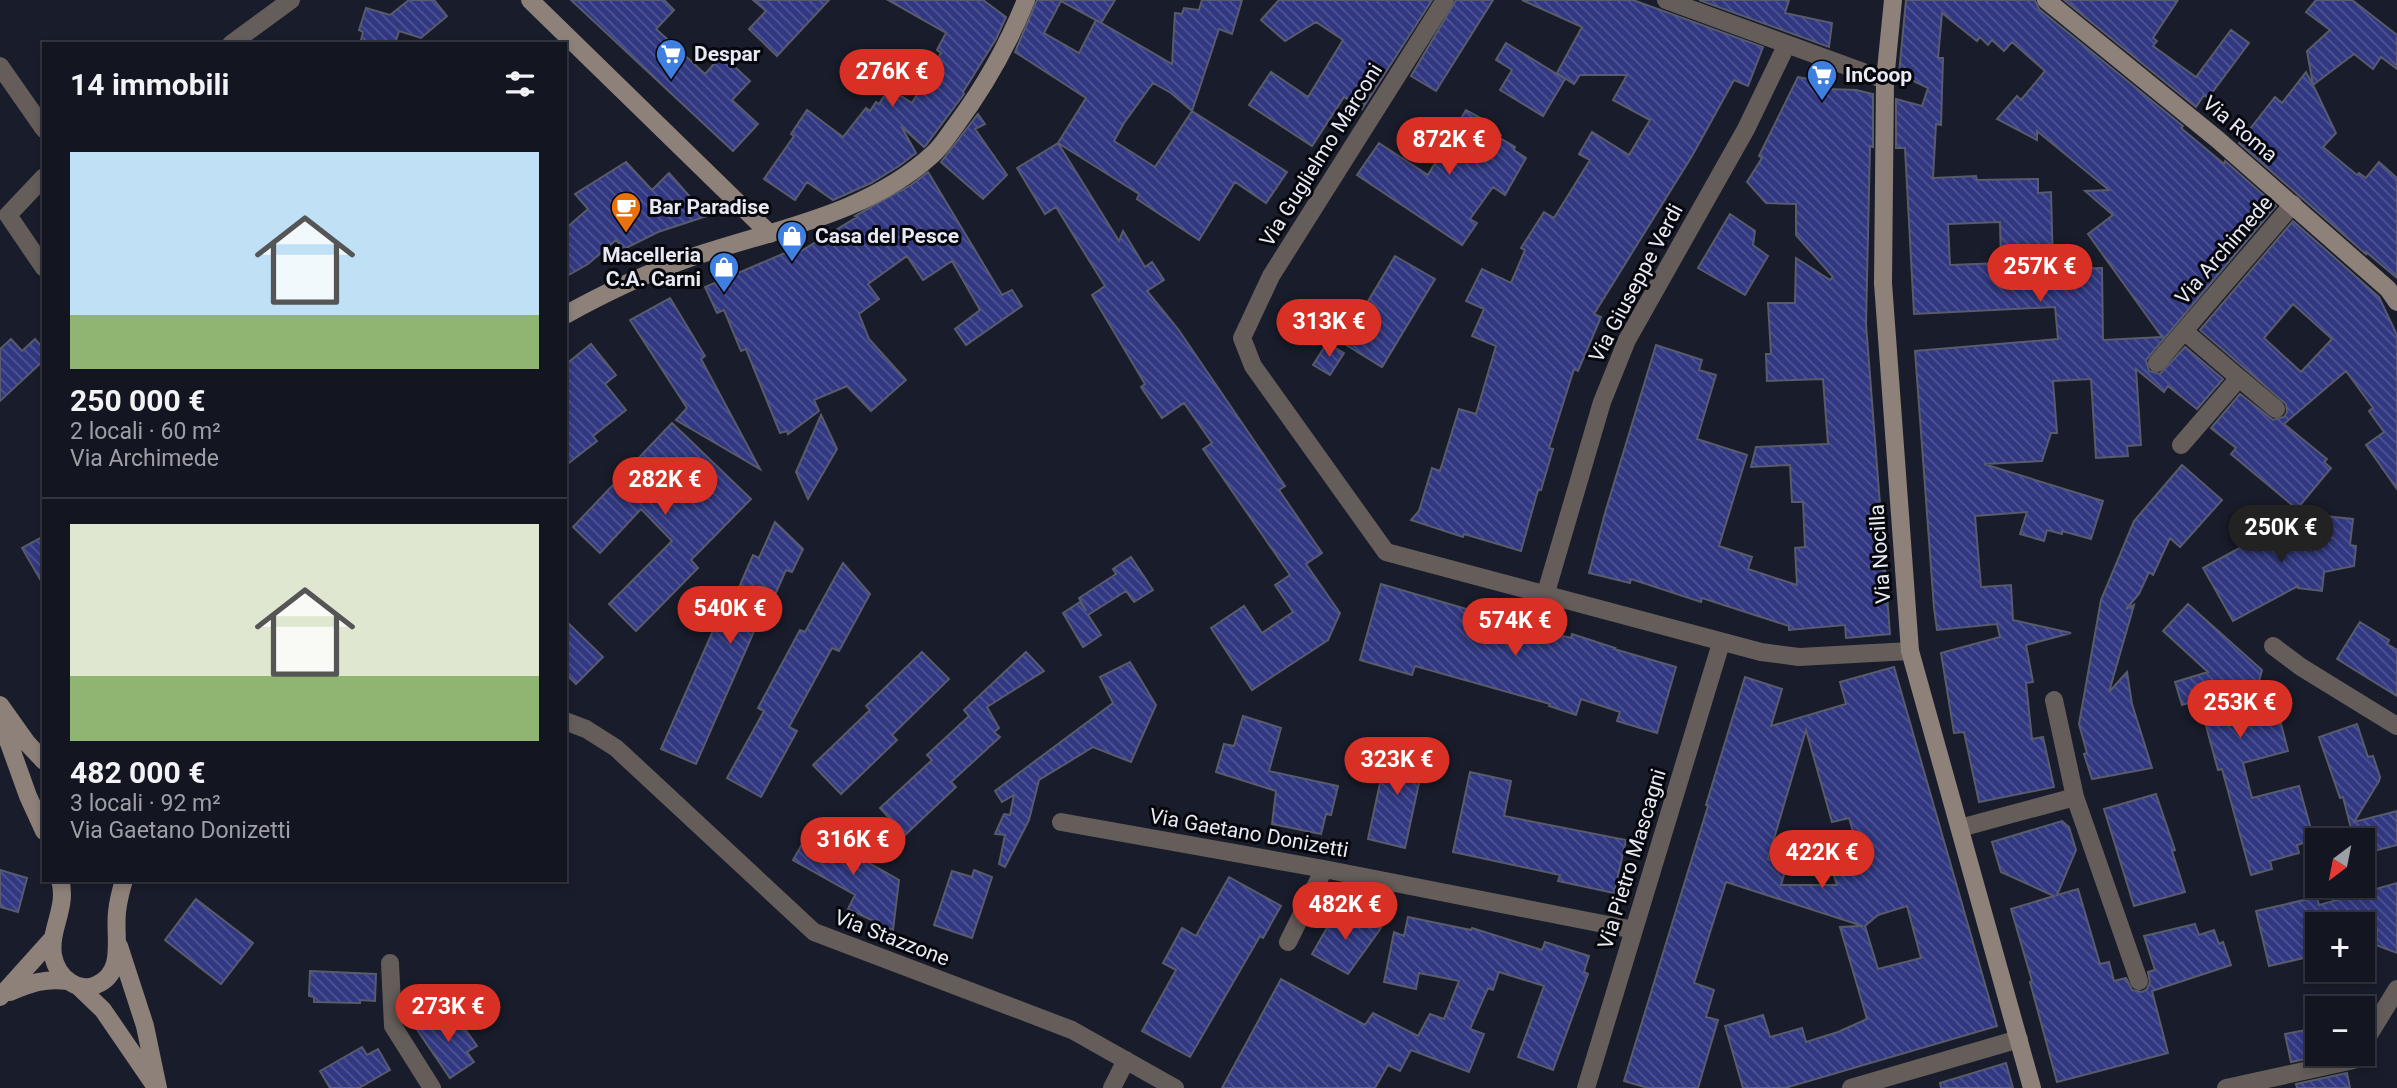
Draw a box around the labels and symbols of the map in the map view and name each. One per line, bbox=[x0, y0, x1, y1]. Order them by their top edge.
supermarket icon: Despar bbox=[654, 37, 688, 81]
place label: Despar bbox=[694, 42, 761, 66]
pin: 276K € bbox=[835, 50, 949, 109]
supermarket icon: InCoop bbox=[1805, 58, 1839, 102]
street label: Via Guglielmo Marconi bbox=[1255, 59, 1387, 251]
place label: InCoop bbox=[1845, 63, 1912, 87]
street label: Via Roma bbox=[2198, 91, 2282, 167]
pin: 872K € bbox=[1392, 118, 1506, 177]
cafe icon: Bar Paradise bbox=[609, 190, 643, 234]
street label: Via Archimede bbox=[2170, 191, 2278, 309]
place label: Bar Paradise bbox=[649, 195, 769, 219]
street label: Via Giuseppe Verdi bbox=[1584, 200, 1688, 366]
shop icon: Casa del Pesce bbox=[775, 219, 809, 263]
place label: Casa del Pesce bbox=[815, 224, 959, 248]
place label: Macelleria C.A. Carni bbox=[602, 243, 701, 291]
pin: 257K € bbox=[1983, 244, 2097, 304]
shop icon: Macelleria C.A. Carni bbox=[707, 250, 741, 294]
pin: 313K € bbox=[1272, 300, 1386, 359]
pin: 282K € bbox=[608, 458, 722, 517]
street label: Via Nocilla bbox=[1865, 503, 1895, 605]
pin: 250K € bbox=[2224, 505, 2338, 565]
pin: 540K € bbox=[673, 586, 787, 646]
pin: 574K € bbox=[1458, 598, 1572, 658]
pin: 253K € bbox=[2183, 680, 2297, 740]
pin: 323K € bbox=[1340, 738, 1454, 797]
street label: Via Pietro Mascagni bbox=[1593, 766, 1671, 952]
street label: Via Gaetano Donizetti bbox=[1148, 804, 1350, 862]
pin: 316K € bbox=[796, 818, 910, 877]
north arrow bbox=[2305, 828, 2375, 898]
pin: 422K € bbox=[1765, 830, 1879, 890]
pin: 482K € bbox=[1288, 883, 1402, 942]
street label: Via Stazzone bbox=[831, 905, 953, 971]
pin: 273K € bbox=[391, 984, 505, 1044]

